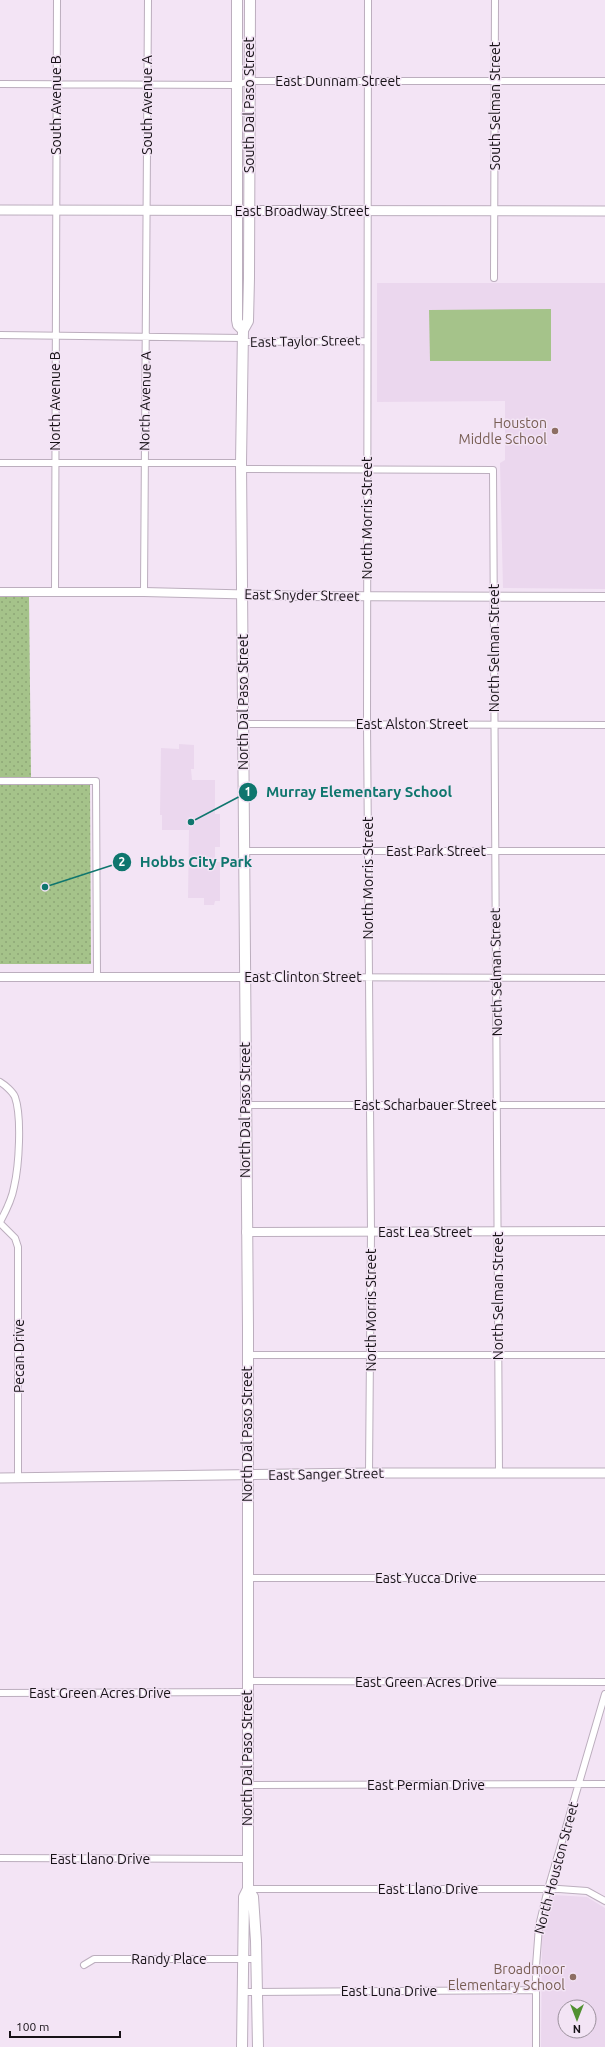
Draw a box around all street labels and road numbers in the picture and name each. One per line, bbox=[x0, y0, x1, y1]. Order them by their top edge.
street label: South Dal Paso Street bbox=[241, 36, 257, 173]
street label: South Selman Street bbox=[487, 41, 503, 170]
street label: South Avenue B bbox=[48, 55, 64, 155]
street label: South Avenue A bbox=[139, 55, 155, 155]
street label: East Dunnam Street bbox=[275, 73, 401, 89]
street label: East Broadway Street bbox=[235, 203, 370, 219]
street label: East Taylor Street bbox=[250, 332, 361, 350]
street label: North Avenue B bbox=[47, 351, 63, 451]
street label: North Avenue A bbox=[136, 351, 154, 451]
street label: North Morris Street bbox=[359, 456, 375, 579]
street label: North Selman Street bbox=[486, 583, 502, 712]
street label: East Snyder Street bbox=[244, 586, 360, 604]
street label: North Dal Paso Street bbox=[235, 633, 251, 770]
street label: East Alston Street bbox=[356, 716, 469, 732]
street label: North Morris Street bbox=[360, 816, 376, 939]
street label: East Park Street bbox=[386, 843, 486, 859]
street label: North Selman Street bbox=[487, 907, 505, 1036]
street label: East Clinton Street bbox=[244, 969, 362, 985]
street label: North Dal Paso Street bbox=[237, 1041, 253, 1178]
street label: East Scharbauer Street bbox=[354, 1097, 497, 1113]
street label: East Lea Street bbox=[378, 1224, 473, 1240]
street label: North Selman Street bbox=[490, 1231, 506, 1360]
street label: North Morris Street bbox=[363, 1248, 379, 1371]
street label: Pecan Drive bbox=[11, 1319, 27, 1393]
street label: North Dal Paso Street bbox=[239, 1365, 255, 1502]
street label: East Sanger Street bbox=[268, 1465, 384, 1483]
street label: East Yucca Drive bbox=[375, 1570, 477, 1586]
street label: East Green Acres Drive bbox=[355, 1674, 497, 1690]
street label: East Green Acres Drive bbox=[29, 1685, 171, 1701]
street label: North Dal Paso Street bbox=[239, 1689, 255, 1826]
street label: East Permian Drive bbox=[367, 1777, 485, 1793]
street label: North Houston Street bbox=[531, 1800, 581, 1936]
street label: East Llano Drive bbox=[50, 1851, 150, 1867]
street label: East Llano Drive bbox=[378, 1881, 478, 1897]
street label: Randy Place bbox=[131, 1951, 207, 1967]
street label: East Luna Drive bbox=[341, 1983, 437, 1999]

